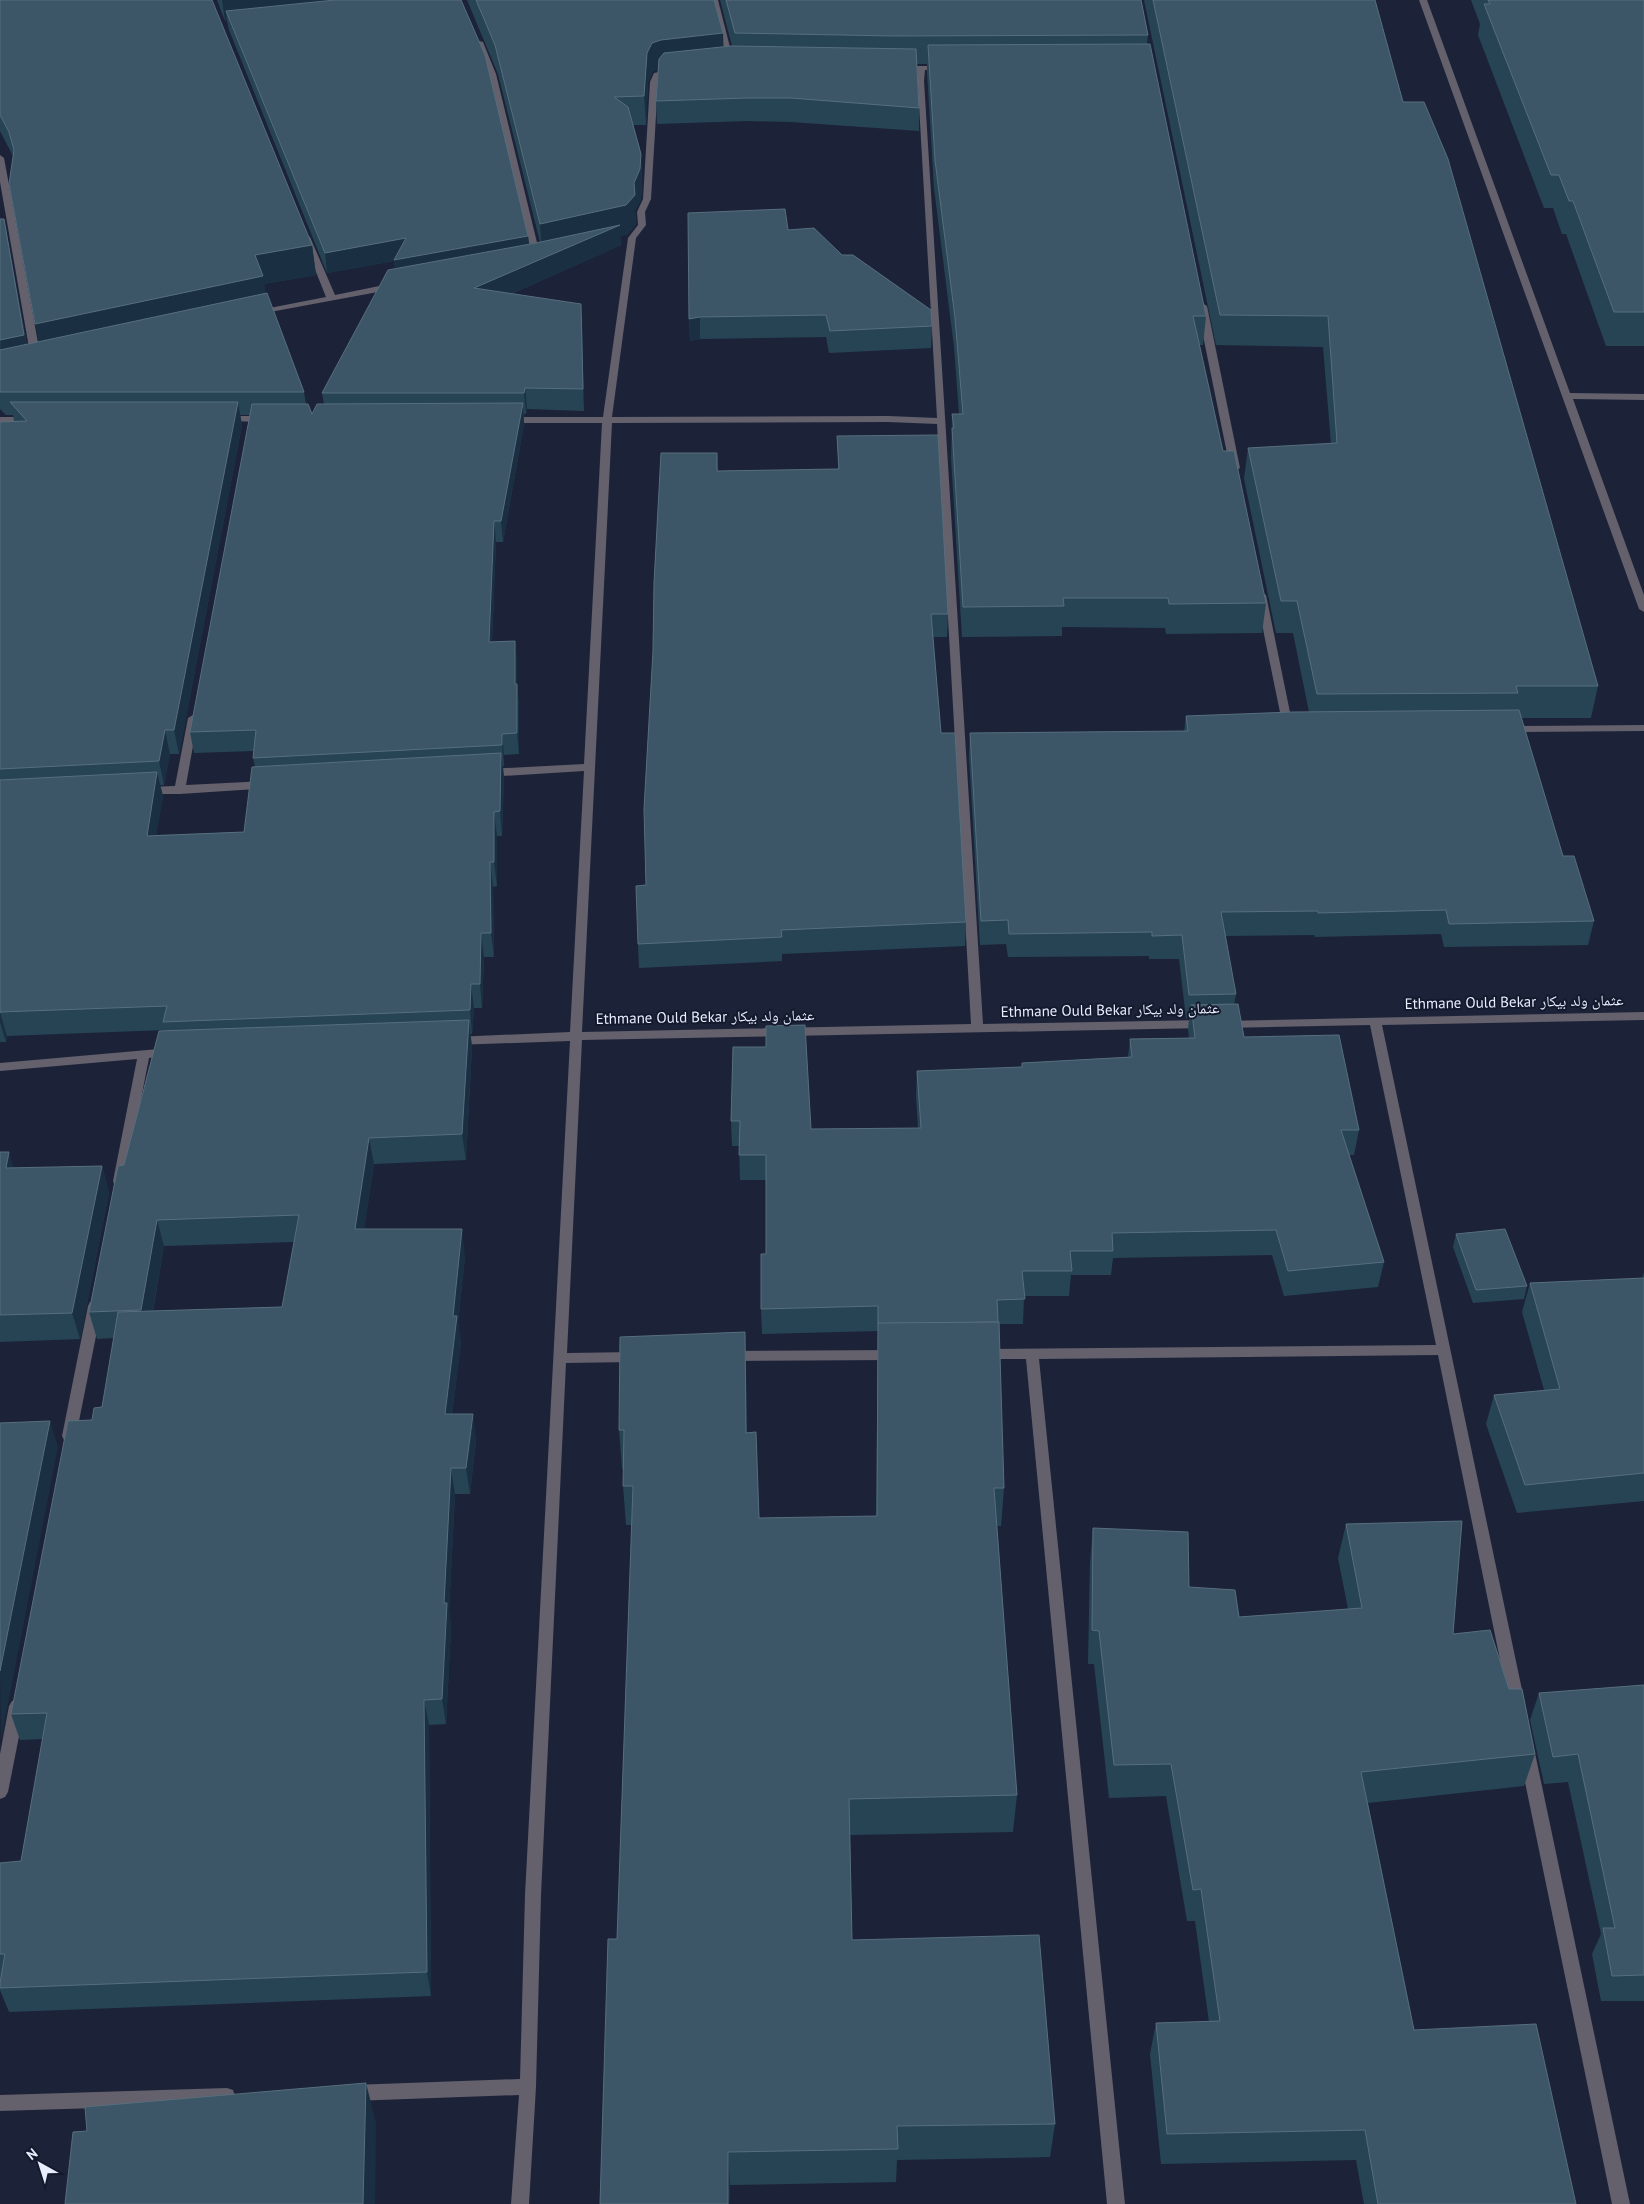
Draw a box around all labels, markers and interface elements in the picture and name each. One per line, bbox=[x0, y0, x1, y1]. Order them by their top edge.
street label: Ethmane Ould Bekar عثمان ولد بيكار bbox=[1404, 990, 1624, 1014]
street label: Ethmane Ould Bekar عثمان ولد بيكار bbox=[1000, 998, 1220, 1022]
street label: Ethmane Ould Bekar عثمان ولد بيكار bbox=[595, 1005, 815, 1029]
north arrow bbox=[15, 2139, 65, 2189]
text: N bbox=[23, 2144, 41, 2164]

